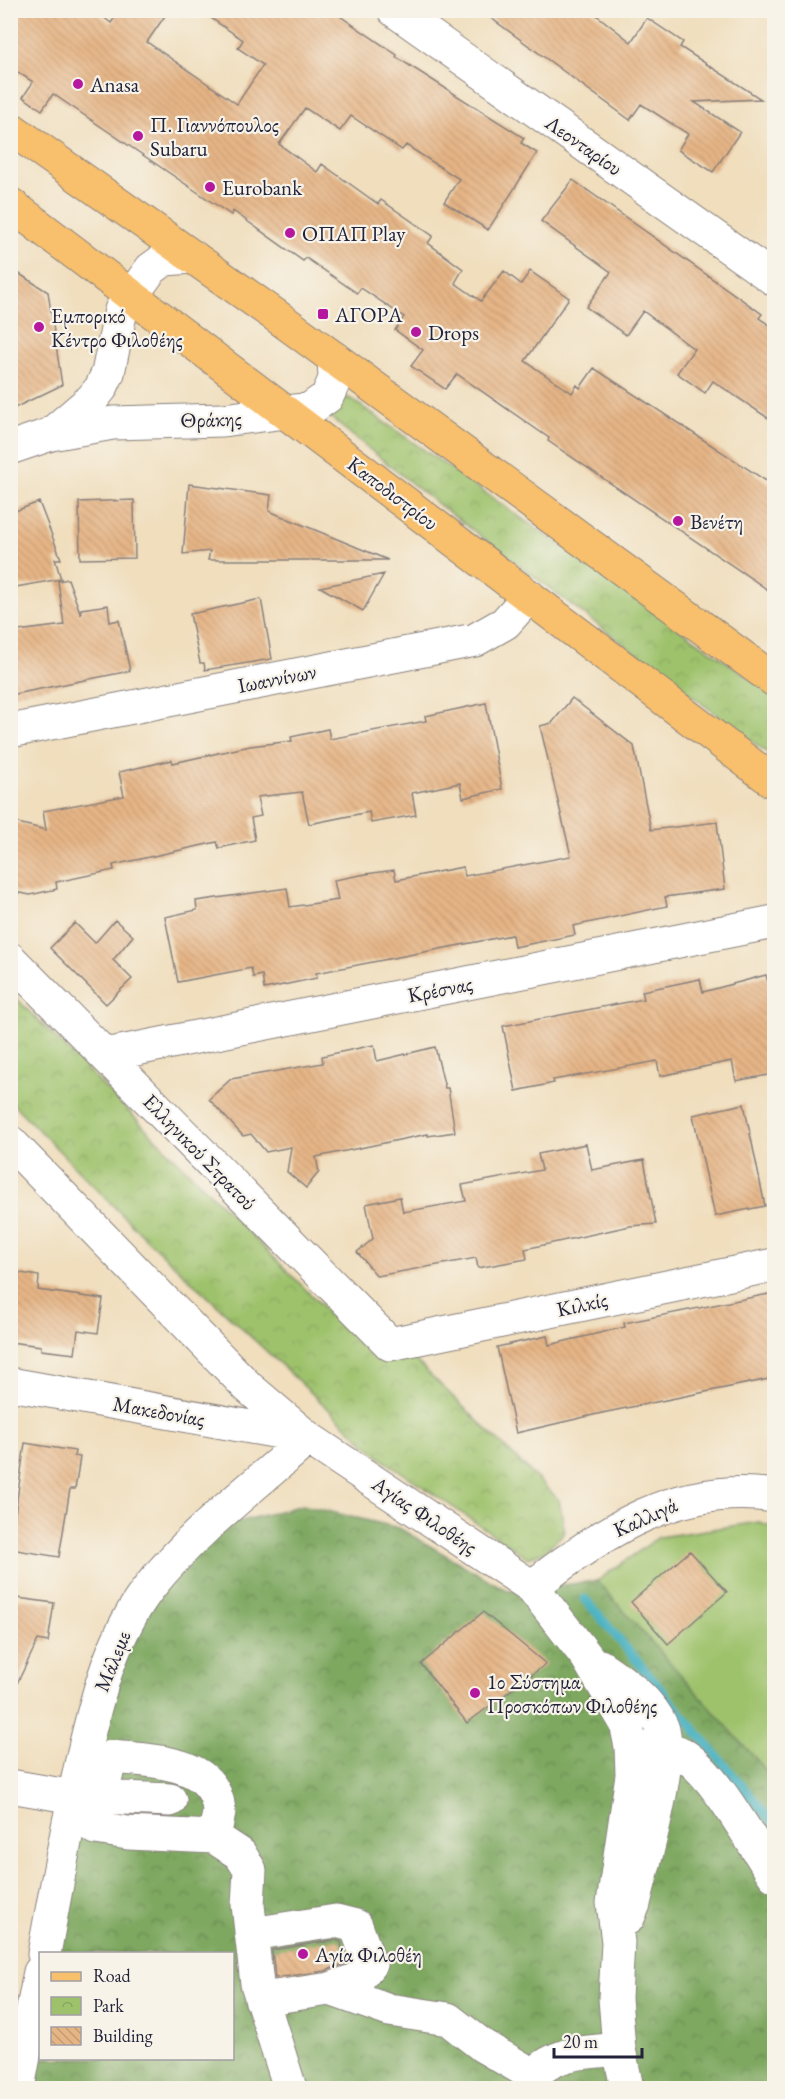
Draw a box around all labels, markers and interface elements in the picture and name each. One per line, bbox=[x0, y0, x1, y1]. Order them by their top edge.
place label: Anasa bbox=[89, 71, 140, 98]
marker: Anasa bbox=[71, 77, 85, 91]
street label: Λεονταρίου bbox=[539, 108, 628, 181]
place label: Π. Γιαννόπουλος Subaru bbox=[150, 111, 279, 162]
marker: Π. Γιαννόπουλος Subaru bbox=[131, 129, 145, 143]
place label: Eurobank bbox=[222, 174, 303, 201]
marker: Eurobank bbox=[203, 180, 217, 194]
place label: ΟΠΑΠ Play bbox=[302, 220, 406, 247]
marker: ΟΠΑΠ Play bbox=[283, 226, 297, 240]
place label: ΑΓΟΡΑ bbox=[334, 301, 403, 328]
place label: Εμπορικό Κέντρο Φιλοθέης bbox=[51, 302, 183, 353]
marker: ΑΓΟΡΑ bbox=[316, 307, 330, 321]
place label: Drops bbox=[428, 319, 479, 346]
marker: Εμπορικό Κέντρο Φιλοθέης bbox=[32, 320, 46, 334]
marker: Drops bbox=[409, 325, 423, 339]
street label: Θράκης bbox=[180, 404, 242, 434]
street label: Καποδιστρίου bbox=[342, 450, 444, 536]
place label: Βενέτη bbox=[690, 508, 743, 535]
marker: Βενέτη bbox=[671, 514, 685, 528]
street label: Ιωαννίνων bbox=[236, 657, 318, 699]
street label: Κρέσνας bbox=[405, 969, 475, 1009]
street label: Ελληνικού Στρατού bbox=[137, 1088, 263, 1216]
street label: Κιλκίς bbox=[554, 1285, 610, 1323]
street label: Μακεδονίας bbox=[111, 1390, 207, 1432]
street label: Αγίας Φιλοθέης bbox=[366, 1469, 483, 1560]
street label: Καλλιγά bbox=[609, 1491, 682, 1543]
street label: Μάλεμε bbox=[88, 1626, 136, 1696]
place label: 1ο Σύστημα Προσκόπων Φιλοθέης bbox=[487, 1668, 657, 1719]
marker: 1ο Σύστημα Προσκόπων Φιλοθέης bbox=[468, 1686, 482, 1700]
place label: Αγία Φιλοθέη bbox=[314, 1941, 422, 1968]
marker: Αγία Φιλοθέη bbox=[296, 1947, 310, 1961]
legend bbox=[39, 1952, 234, 2060]
text: Road bbox=[93, 1964, 132, 1987]
text: Park bbox=[93, 1994, 124, 2017]
scale bar bbox=[554, 2021, 642, 2059]
text: Building bbox=[93, 2024, 153, 2047]
text: 20 m bbox=[563, 2030, 598, 2053]

